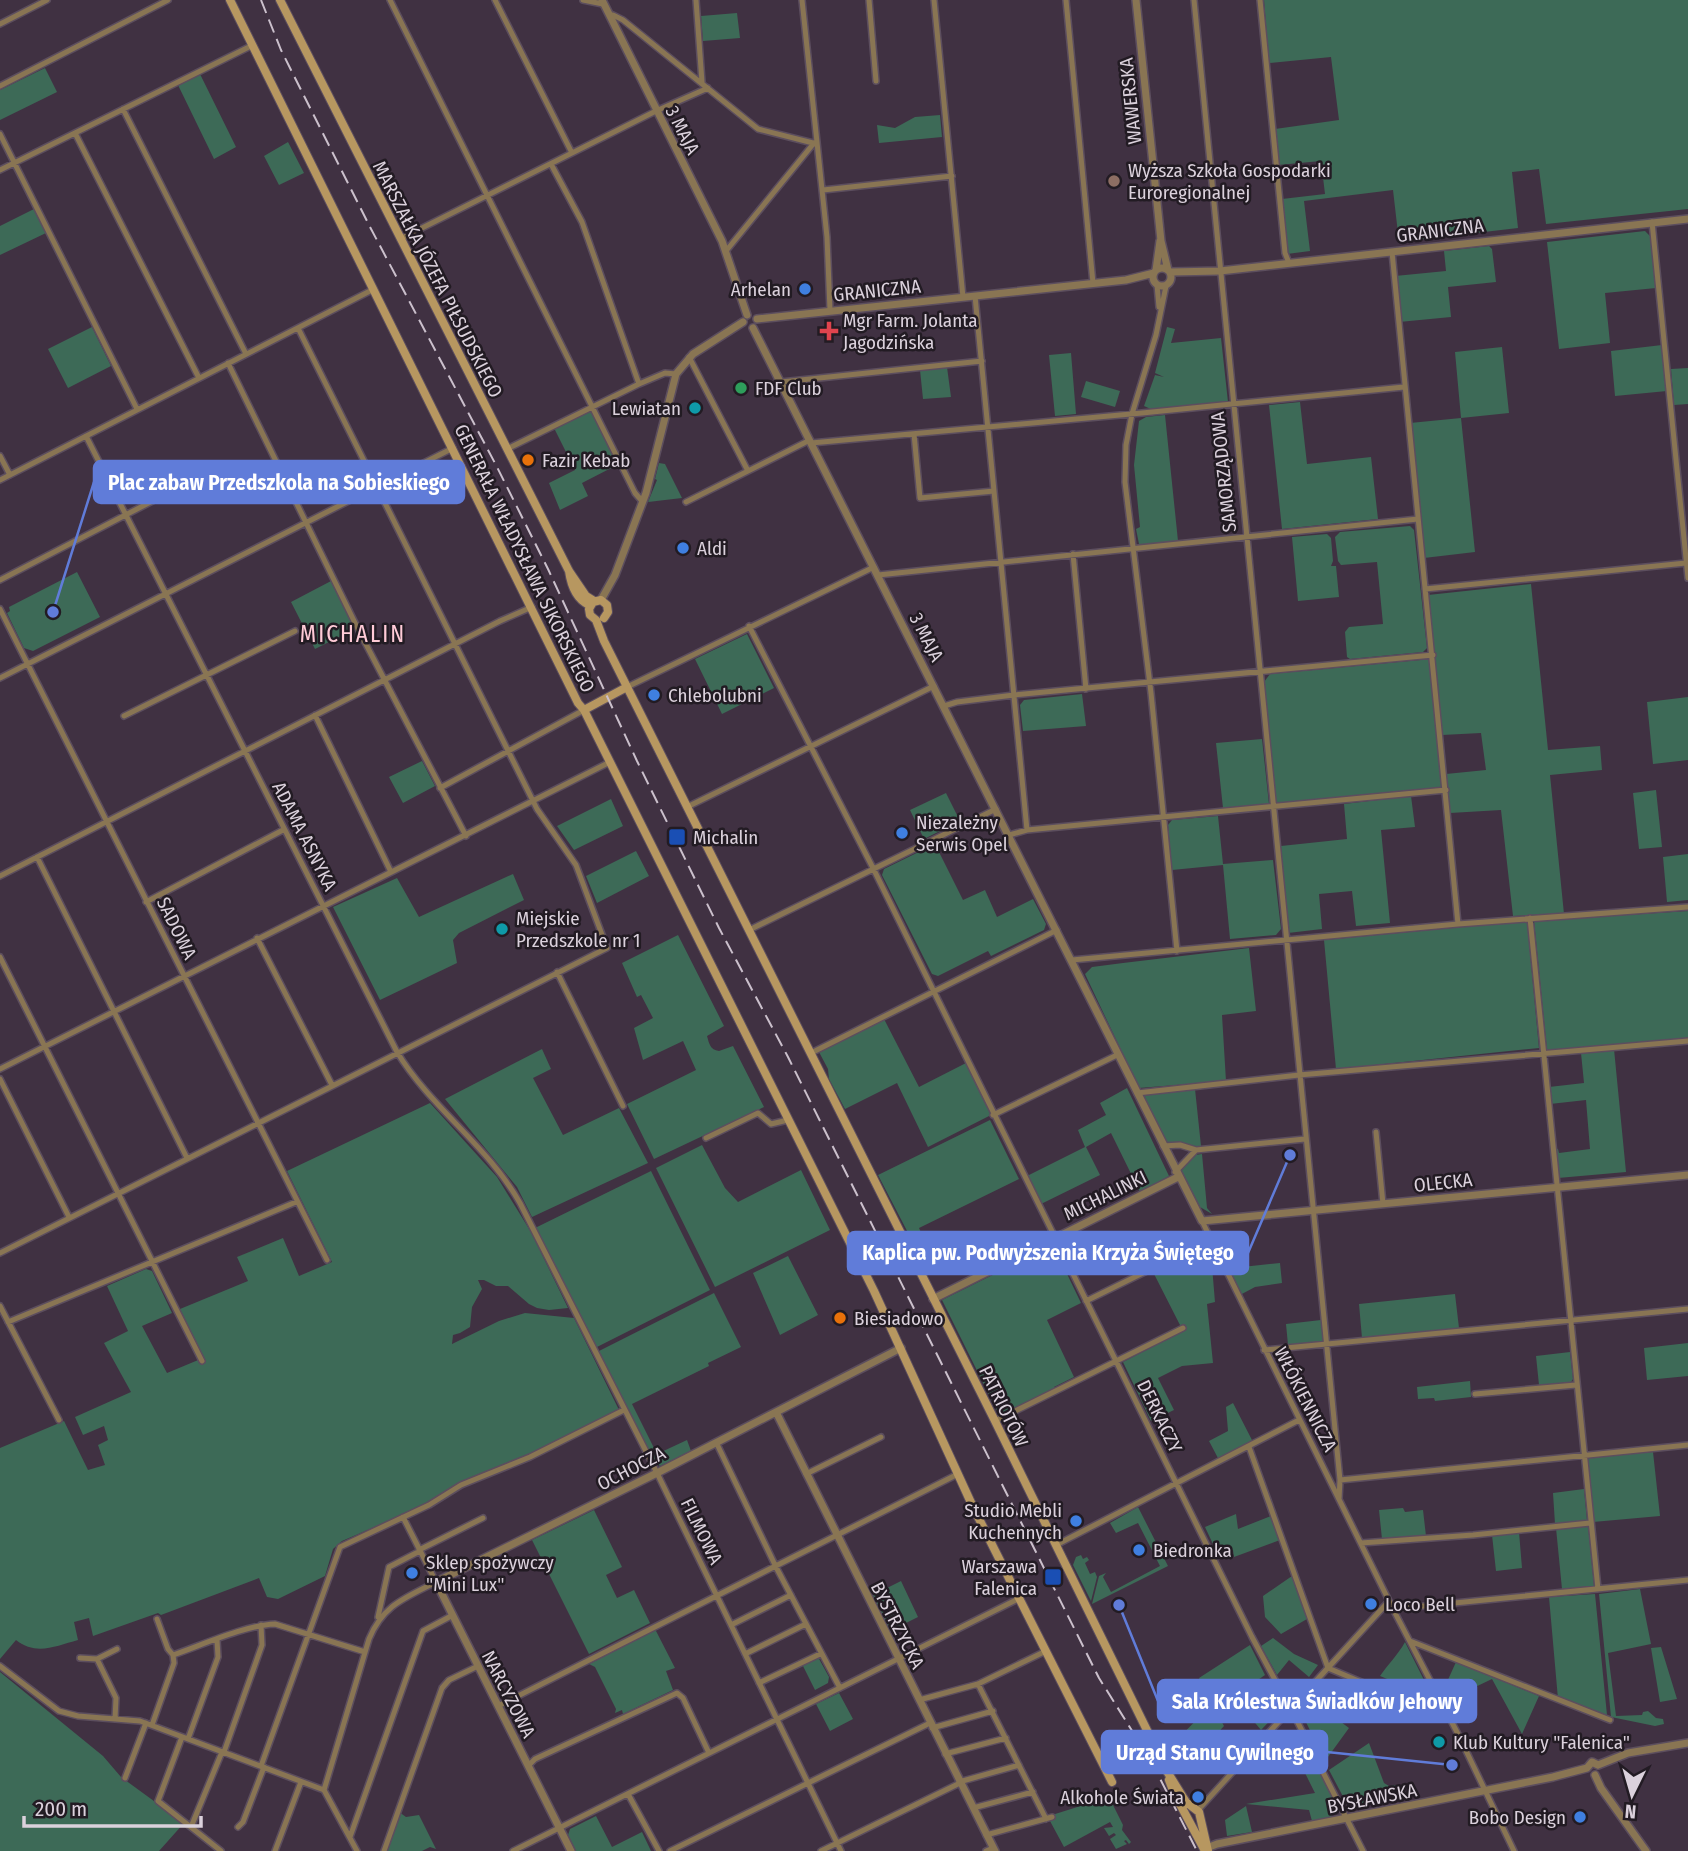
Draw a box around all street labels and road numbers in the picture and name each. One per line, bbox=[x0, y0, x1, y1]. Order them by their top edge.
street label: WAWERSKA bbox=[1115, 56, 1146, 145]
street label: 3 MAJA bbox=[661, 102, 705, 158]
street label: MARSZAŁKA JÓZEFA PIŁSUDSKIEGO bbox=[368, 157, 507, 401]
street label: GRANICZNA bbox=[1395, 214, 1485, 247]
street label: GRANICZNA bbox=[832, 274, 922, 307]
street label: SAMORZĄDOWA bbox=[1206, 411, 1241, 533]
street label: GENERAŁA WŁADYSŁAWA SIKORSKIEGO bbox=[449, 420, 600, 696]
street label: 3 MAJA bbox=[905, 609, 949, 665]
street label: ADAMA ASNYKA bbox=[267, 778, 342, 895]
street label: SADOWA bbox=[152, 893, 201, 963]
street label: MICHALINKI bbox=[1060, 1165, 1151, 1225]
street label: OLECKA bbox=[1413, 1168, 1473, 1197]
street label: WŁÓKIENNICZA bbox=[1269, 1343, 1342, 1455]
street label: PATRIOTÓW bbox=[974, 1362, 1033, 1451]
street label: DERKACZY bbox=[1132, 1376, 1187, 1457]
street label: OCHOCZA bbox=[593, 1442, 669, 1495]
street label: FILMOWA bbox=[676, 1494, 727, 1568]
street label: BYSTRZYCKA bbox=[866, 1578, 929, 1673]
street label: NARCYZOWA bbox=[477, 1647, 540, 1742]
street label: BYSŁAWSKA bbox=[1325, 1779, 1419, 1818]

